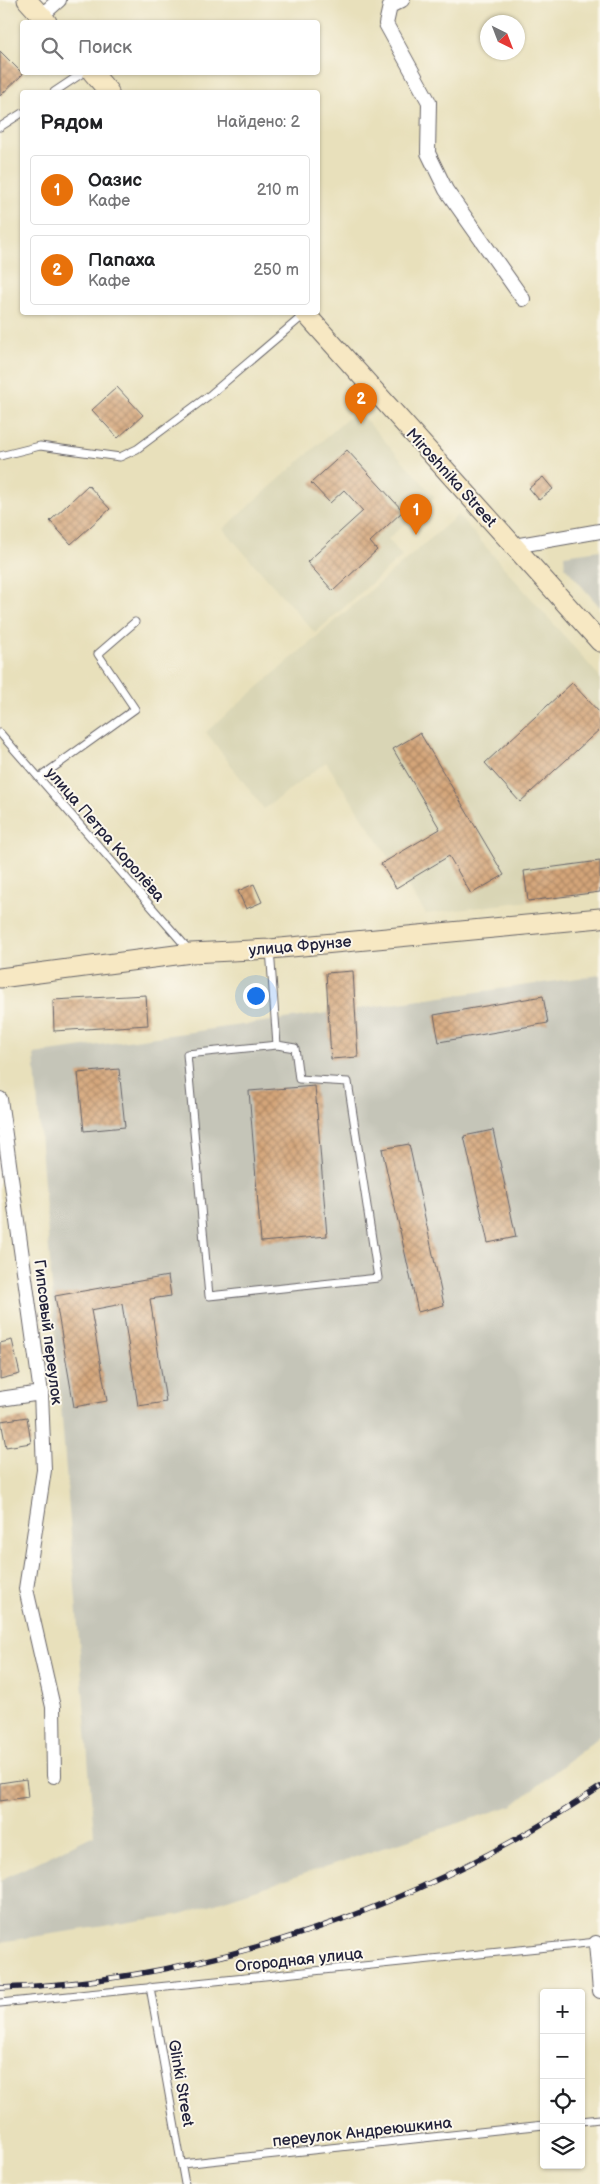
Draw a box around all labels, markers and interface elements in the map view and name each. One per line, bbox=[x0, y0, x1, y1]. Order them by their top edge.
north arrow bbox=[480, 15, 525, 60]
search box bbox=[20, 20, 320, 75]
icon: search bbox=[38, 34, 66, 62]
text: Поиск bbox=[78, 36, 132, 59]
text: Рядом bbox=[40, 110, 103, 135]
text: Найдено: 2 bbox=[216, 113, 300, 132]
text: Оазис bbox=[88, 169, 142, 192]
text: 1 bbox=[54, 181, 60, 200]
text: 210 m bbox=[257, 181, 299, 200]
text: Кафе bbox=[88, 192, 130, 211]
text: Папаха bbox=[88, 249, 155, 272]
text: 2 bbox=[52, 261, 62, 280]
text: 250 m bbox=[253, 261, 299, 280]
text: Кафе bbox=[88, 272, 130, 291]
pin: 2 bbox=[345, 383, 377, 424]
street label: Miroshnika Street bbox=[402, 425, 500, 531]
pin: 1 bbox=[400, 494, 432, 535]
street label: улица Петра Королёва bbox=[41, 764, 169, 906]
street label: улица Фрунзе bbox=[248, 933, 352, 960]
your location bbox=[243, 983, 269, 1009]
street label: Гипсовый переулок bbox=[29, 1259, 66, 1406]
street label: Огородная улица bbox=[234, 1944, 365, 1977]
map controls bbox=[540, 1989, 585, 2169]
button: + bbox=[540, 1989, 585, 2034]
button: − bbox=[540, 2034, 585, 2079]
street label: Glinki Street bbox=[164, 2038, 198, 2128]
button: locate bbox=[540, 2079, 585, 2124]
street label: переулок Андреюшкина bbox=[271, 2114, 453, 2151]
button: layers bbox=[540, 2124, 585, 2169]

